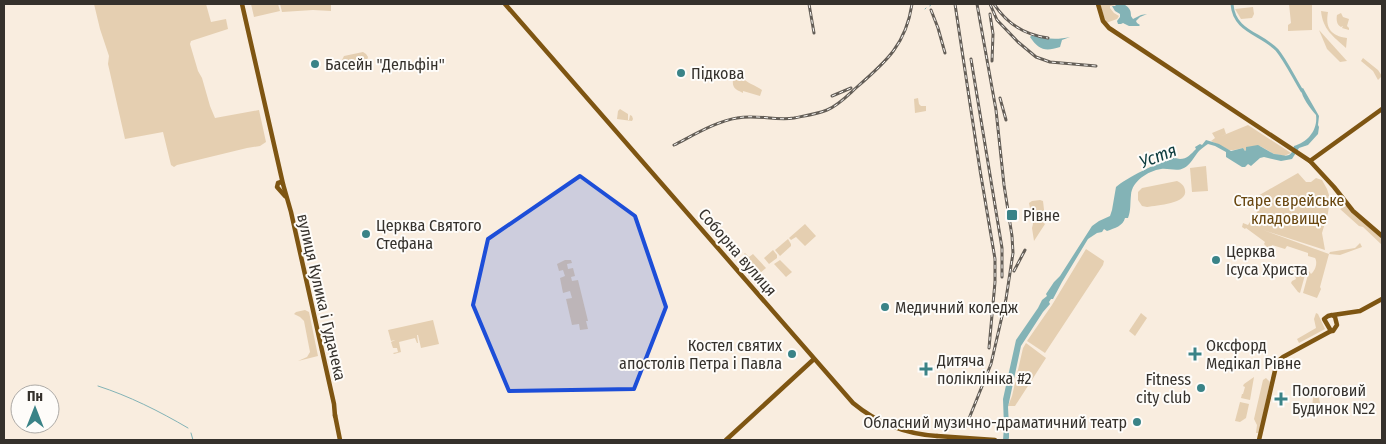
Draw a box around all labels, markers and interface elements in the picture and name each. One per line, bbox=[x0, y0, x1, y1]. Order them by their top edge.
place label: Басейн "Дельфін" bbox=[325, 55, 445, 74]
marker: Басейн "Дельфін" bbox=[309, 58, 321, 70]
place label: Підкова bbox=[691, 64, 744, 83]
marker: Підкова bbox=[675, 67, 687, 79]
water label: Устя bbox=[1136, 139, 1180, 173]
park label: Старе єврейське кладовище bbox=[1234, 191, 1345, 228]
street label: Соборна вулиця bbox=[695, 205, 781, 300]
place label: Рівне bbox=[1023, 206, 1060, 225]
marker: Рівне bbox=[1005, 208, 1019, 222]
street label: вулиця Кулика і Гудачека bbox=[293, 212, 350, 382]
place label: Церква Святого Стефана bbox=[376, 216, 482, 253]
marker: Церква Святого Стефана bbox=[360, 228, 372, 240]
place label: Церква Ісуса Христа bbox=[1226, 242, 1308, 279]
marker: Церква Ісуса Христа bbox=[1210, 254, 1222, 266]
place label: Медичний коледж bbox=[895, 298, 1019, 317]
marker: Медичний коледж bbox=[879, 301, 891, 313]
place label: Костел святих апостолів Петра і Павла bbox=[619, 336, 782, 373]
place label: Оксфорд Медікал Рівне bbox=[1206, 336, 1301, 373]
marker: Оксфорд Медікал Рівне bbox=[1188, 347, 1202, 361]
marker: Костел святих апостолів Петра і Павла bbox=[786, 348, 798, 360]
place label: Дитяча поліклініка #2 bbox=[936, 351, 1032, 388]
marker: Дитяча поліклініка #2 bbox=[919, 362, 933, 376]
place label: Fitness city club bbox=[1136, 370, 1191, 407]
place label: Пологовий Будинок №2 bbox=[1292, 381, 1375, 418]
marker: Fitness city club bbox=[1195, 382, 1207, 394]
north arrow bbox=[10, 384, 60, 434]
text: Пн bbox=[27, 388, 43, 405]
marker: Пологовий Будинок №2 bbox=[1274, 392, 1288, 406]
place label: Обласний музично-драматичний театр bbox=[863, 413, 1127, 432]
marker: Обласний музично-драматичний театр bbox=[1131, 416, 1143, 428]

